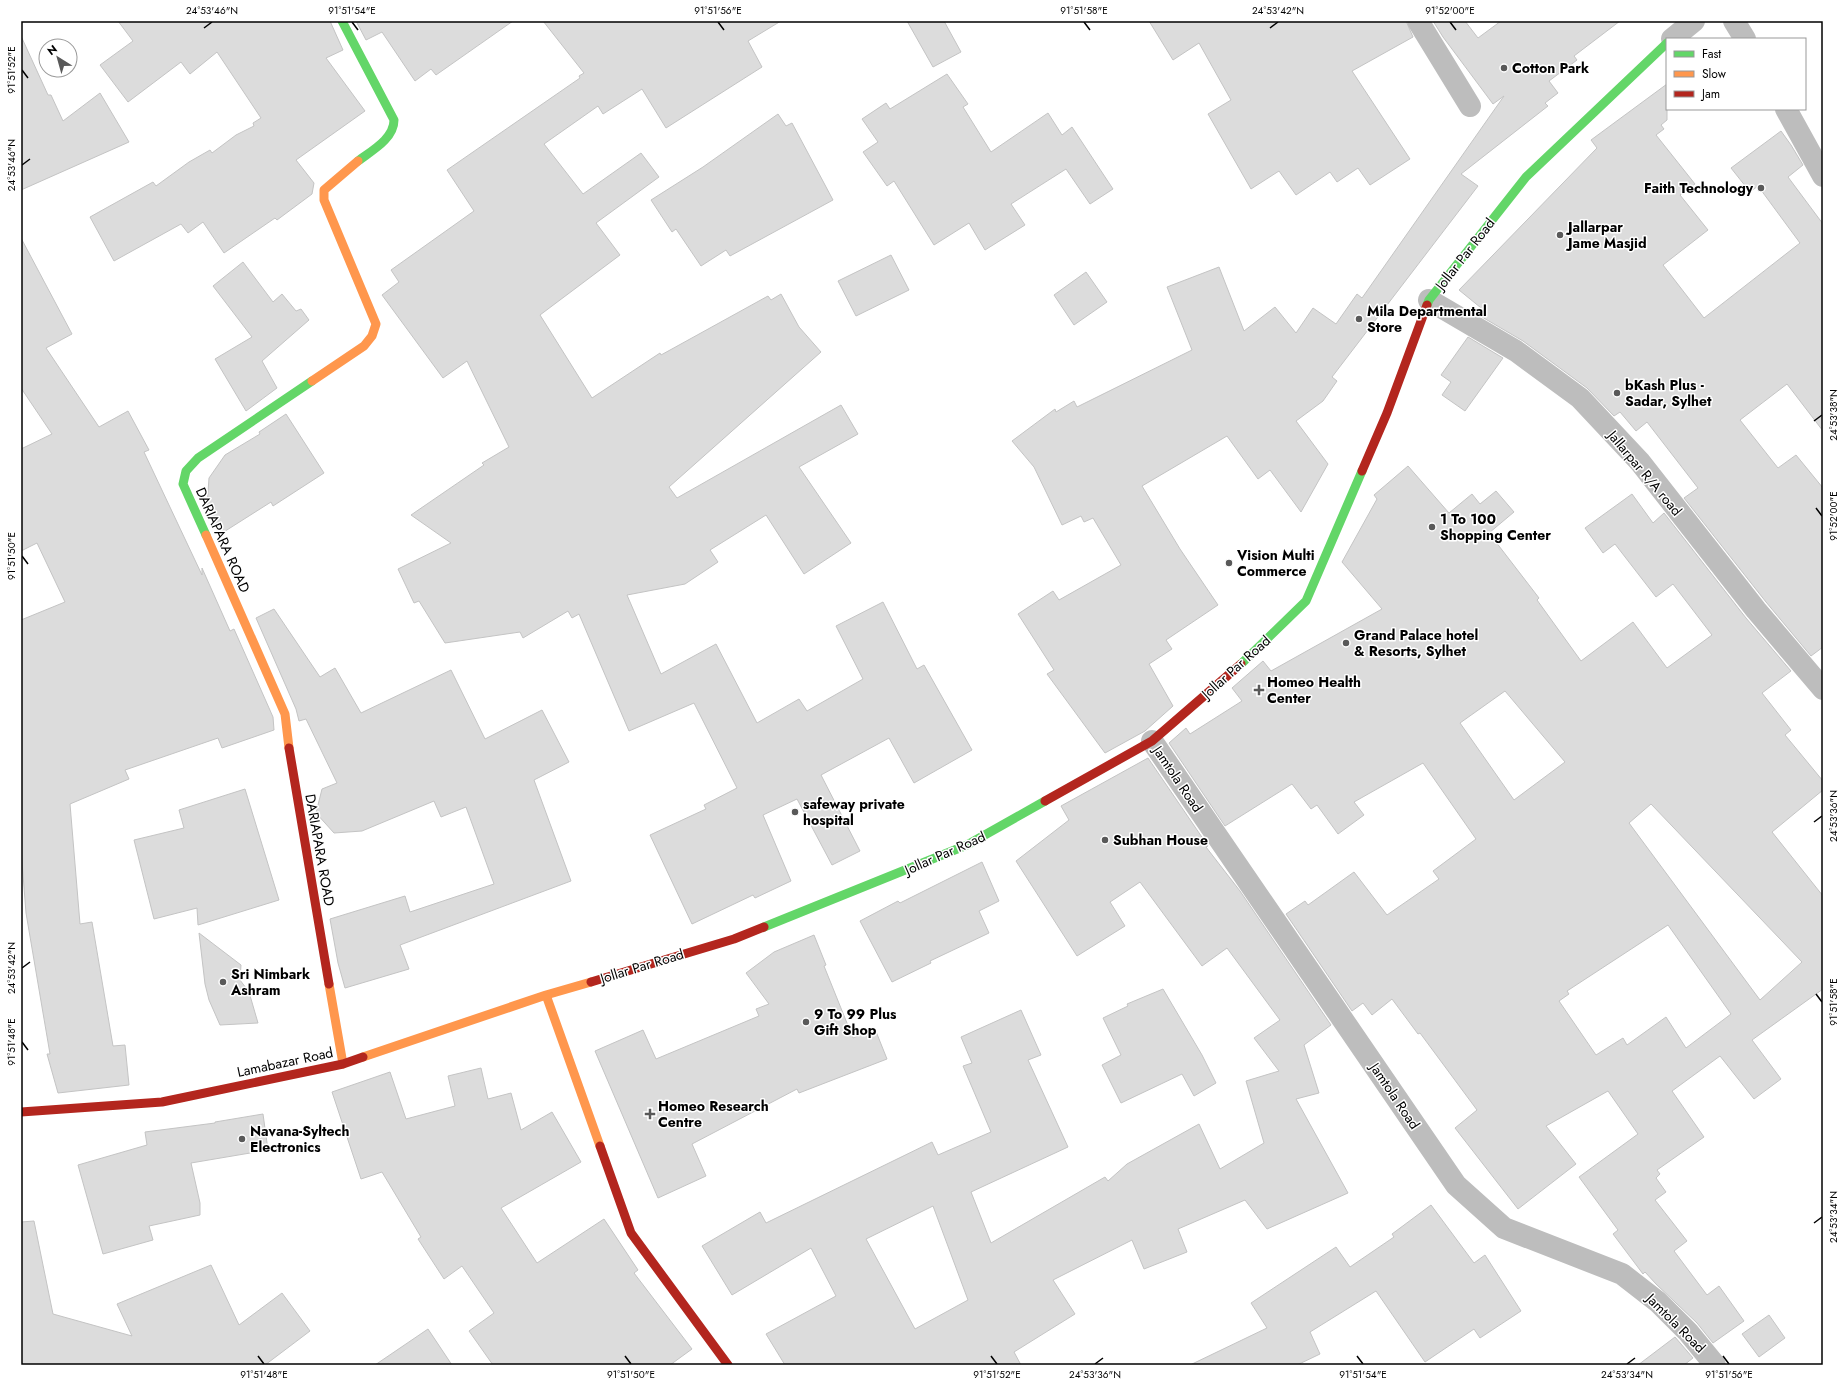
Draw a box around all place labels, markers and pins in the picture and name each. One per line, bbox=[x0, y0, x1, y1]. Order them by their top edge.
place label: Cotton Park bbox=[1512, 58, 1589, 78]
marker: Cotton Park bbox=[1499, 63, 1509, 73]
place label: Faith Technology bbox=[1644, 178, 1754, 198]
marker: Faith Technology bbox=[1756, 183, 1766, 193]
place label: Jallarpar Jame Masjid bbox=[1565, 217, 1647, 253]
marker: Jallarpar Jame Masjid bbox=[1555, 230, 1565, 240]
place label: Mila Departmental Store bbox=[1367, 301, 1487, 337]
marker: Mila Departmental Store bbox=[1354, 314, 1364, 324]
place label: bKash Plus - Sadar, Sylhet bbox=[1625, 375, 1712, 411]
marker: bKash Plus - Sadar, Sylhet bbox=[1612, 388, 1622, 398]
place label: 1 To 100 Shopping Center bbox=[1440, 509, 1551, 545]
marker: 1 To 100 Shopping Center bbox=[1427, 522, 1437, 532]
place label: Vision Multi Commerce bbox=[1236, 545, 1315, 581]
marker: Vision Multi Commerce bbox=[1224, 558, 1234, 568]
place label: Grand Palace hotel & Resorts, Sylhet bbox=[1354, 625, 1478, 661]
marker: Grand Palace hotel & Resorts, Sylhet bbox=[1341, 638, 1351, 648]
place label: Homeo Health Center bbox=[1267, 672, 1361, 708]
marker: Homeo Health Center bbox=[1254, 685, 1264, 695]
place label: safeway private hospital bbox=[803, 794, 905, 830]
marker: safeway private hospital bbox=[790, 807, 800, 817]
place label: Subhan House bbox=[1113, 830, 1208, 850]
marker: Subhan House bbox=[1100, 835, 1110, 845]
place label: Sri Nimbark Ashram bbox=[230, 964, 310, 1000]
marker: Sri Nimbark Ashram bbox=[218, 977, 228, 987]
place label: 9 To 99 Plus Gift Shop bbox=[814, 1004, 897, 1040]
marker: 9 To 99 Plus Gift Shop bbox=[801, 1017, 811, 1027]
place label: Homeo Research Centre bbox=[658, 1096, 769, 1132]
marker: Homeo Research Centre bbox=[645, 1109, 655, 1119]
place label: Navana-Syltech Electronics bbox=[250, 1121, 349, 1157]
marker: Navana-Syltech Electronics bbox=[237, 1134, 247, 1144]

